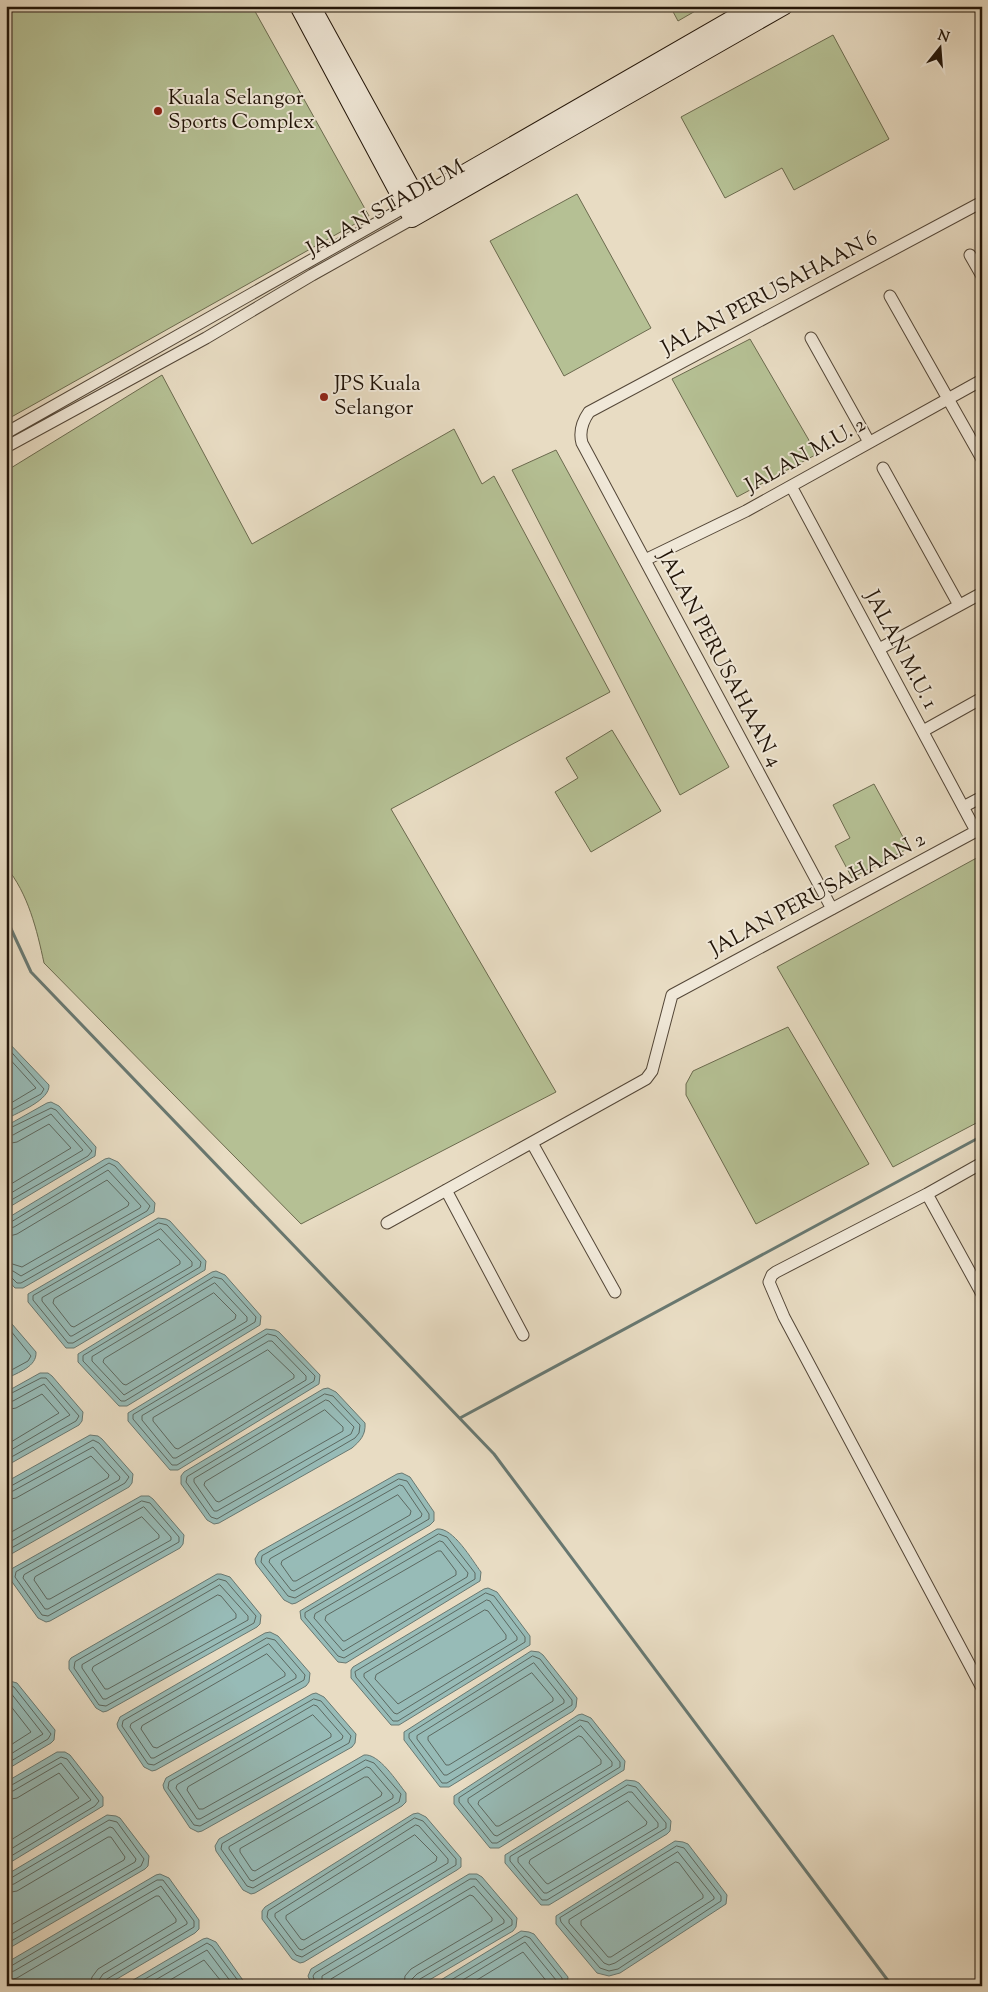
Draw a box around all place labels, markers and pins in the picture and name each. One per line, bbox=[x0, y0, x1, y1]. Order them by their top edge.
place label: Kuala Selangor Sports Complex bbox=[168, 84, 315, 138]
marker: Kuala Selangor Sports Complex bbox=[152, 105, 164, 117]
place label: JPS Kuala Selangor bbox=[333, 370, 421, 424]
marker: JPS Kuala Selangor bbox=[318, 391, 330, 403]

